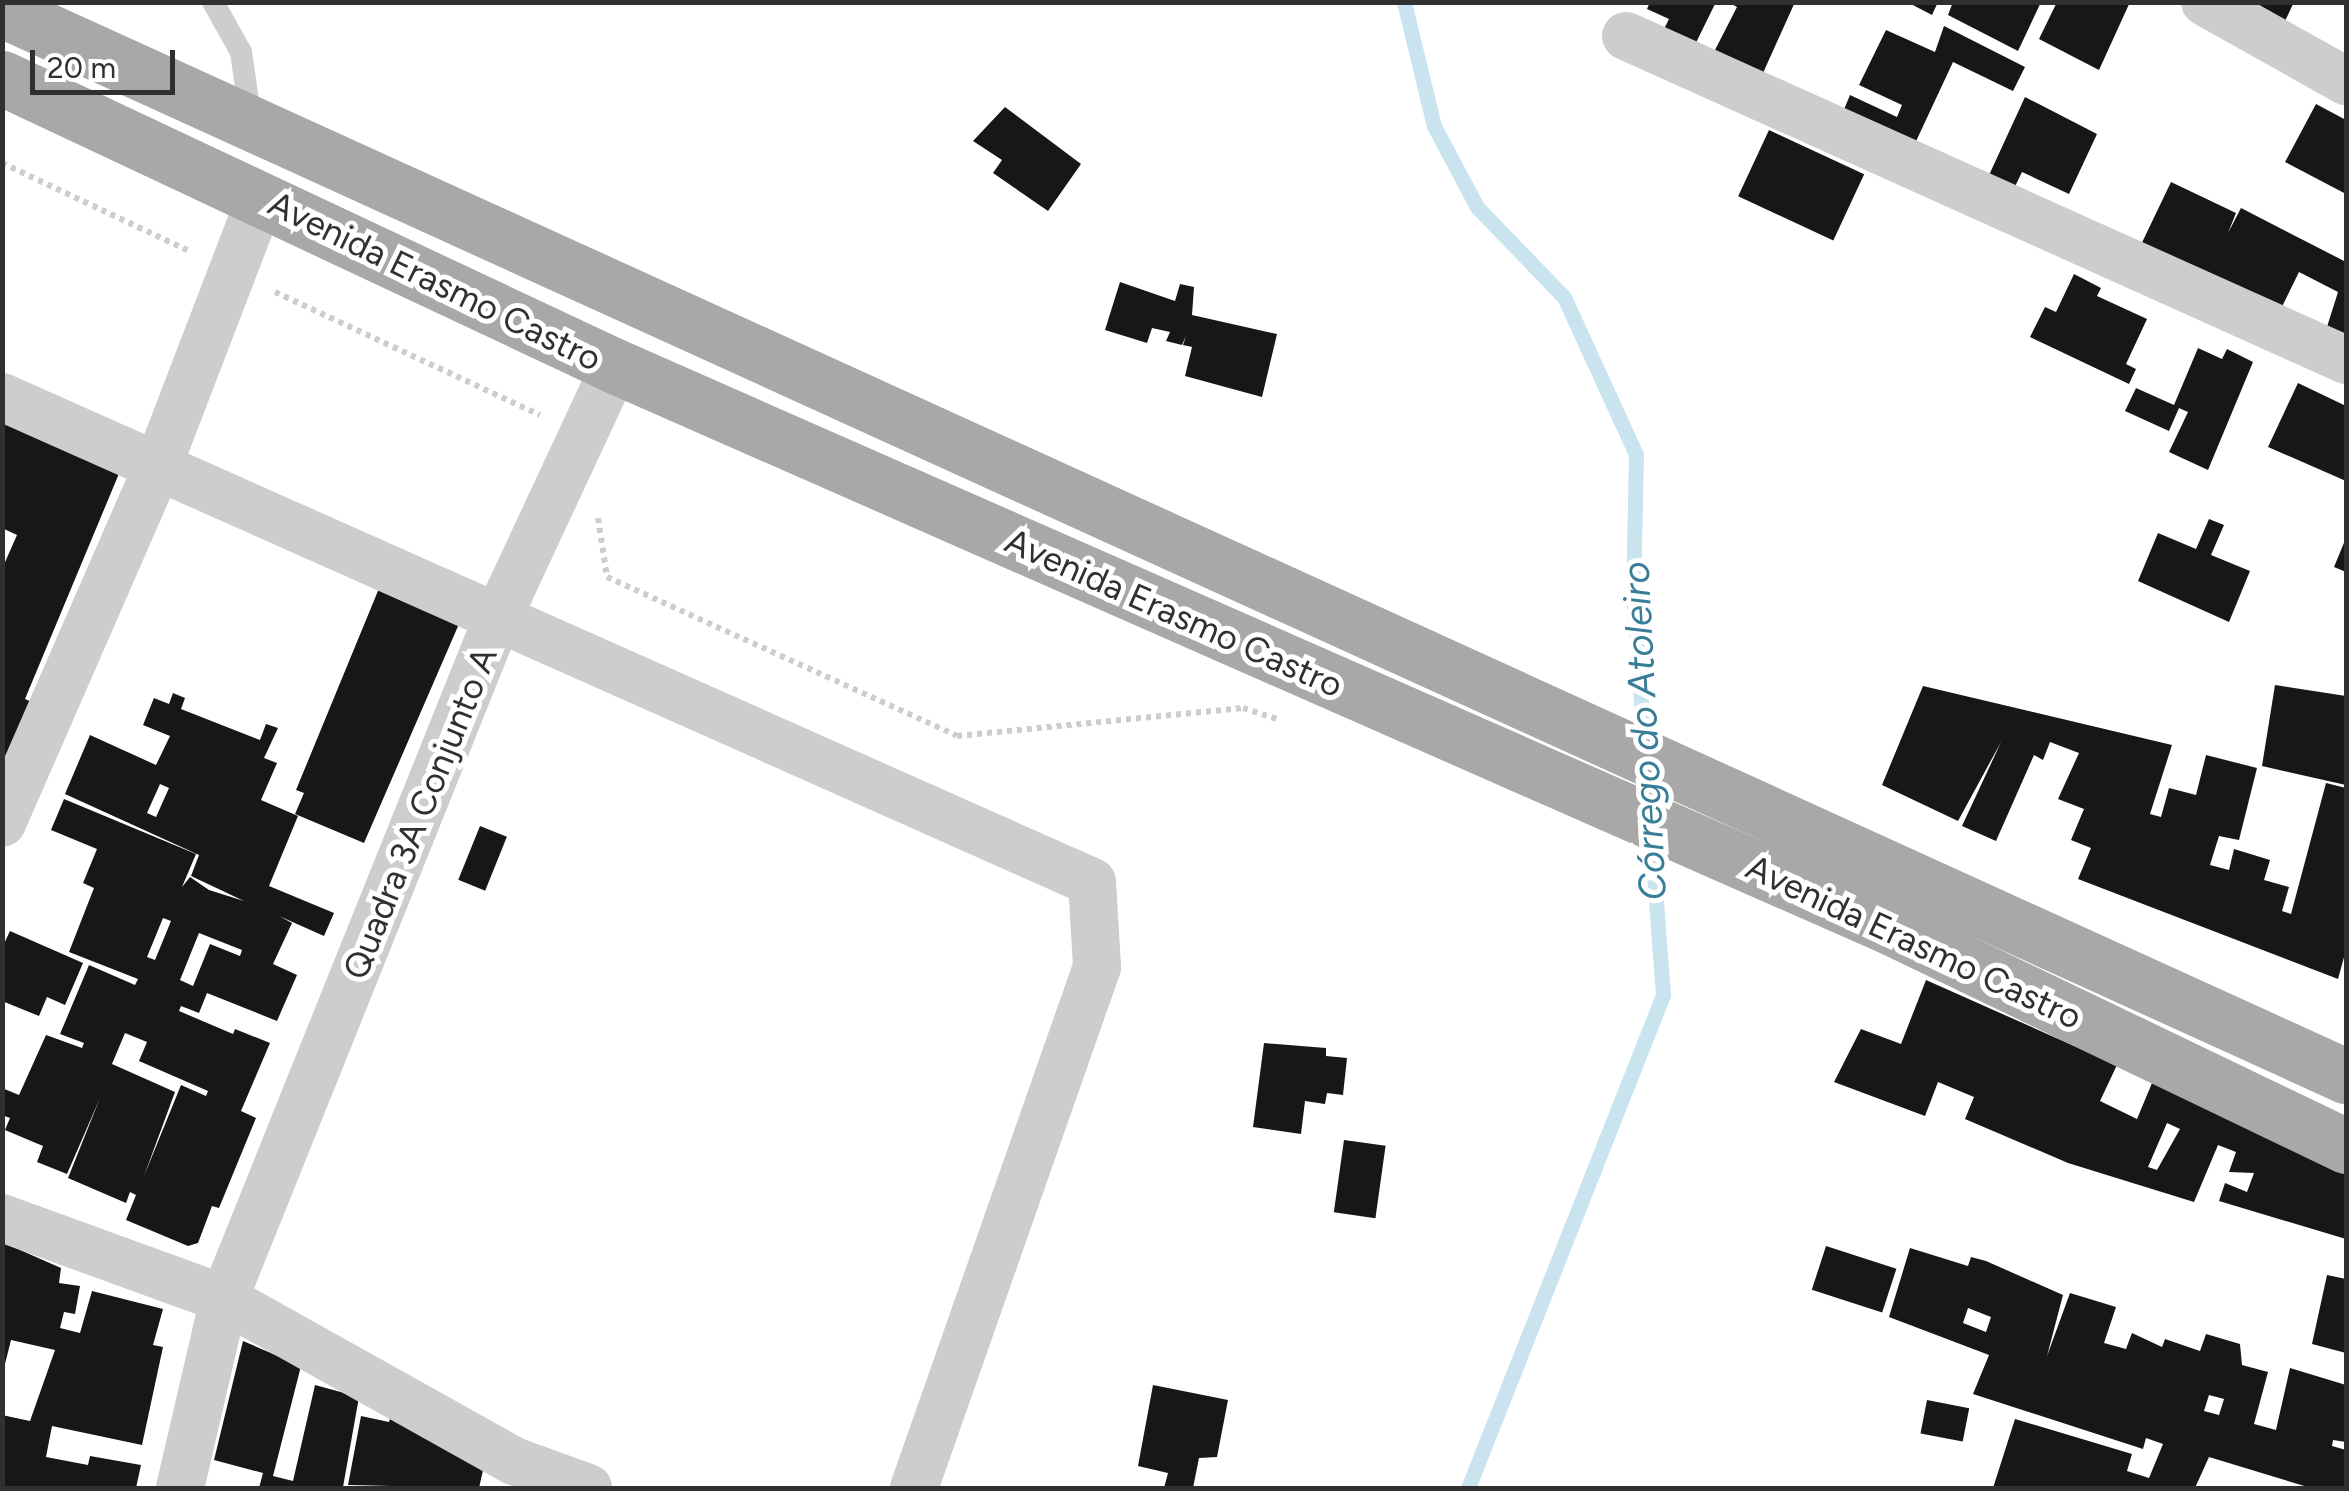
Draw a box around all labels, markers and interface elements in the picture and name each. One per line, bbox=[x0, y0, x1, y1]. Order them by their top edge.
scale bar bbox=[35, 30, 180, 92]
text: 20 m bbox=[47, 49, 116, 86]
street label: Avenida Erasmo Castro bbox=[262, 182, 608, 380]
street label: Avenida Erasmo Castro bbox=[999, 520, 1349, 706]
water label: Córrego do Atoleiro bbox=[1613, 560, 1677, 902]
street label: Quadra 3A Conjunto A bbox=[334, 641, 506, 985]
street label: Avenida Erasmo Castro bbox=[1740, 846, 2088, 1038]

